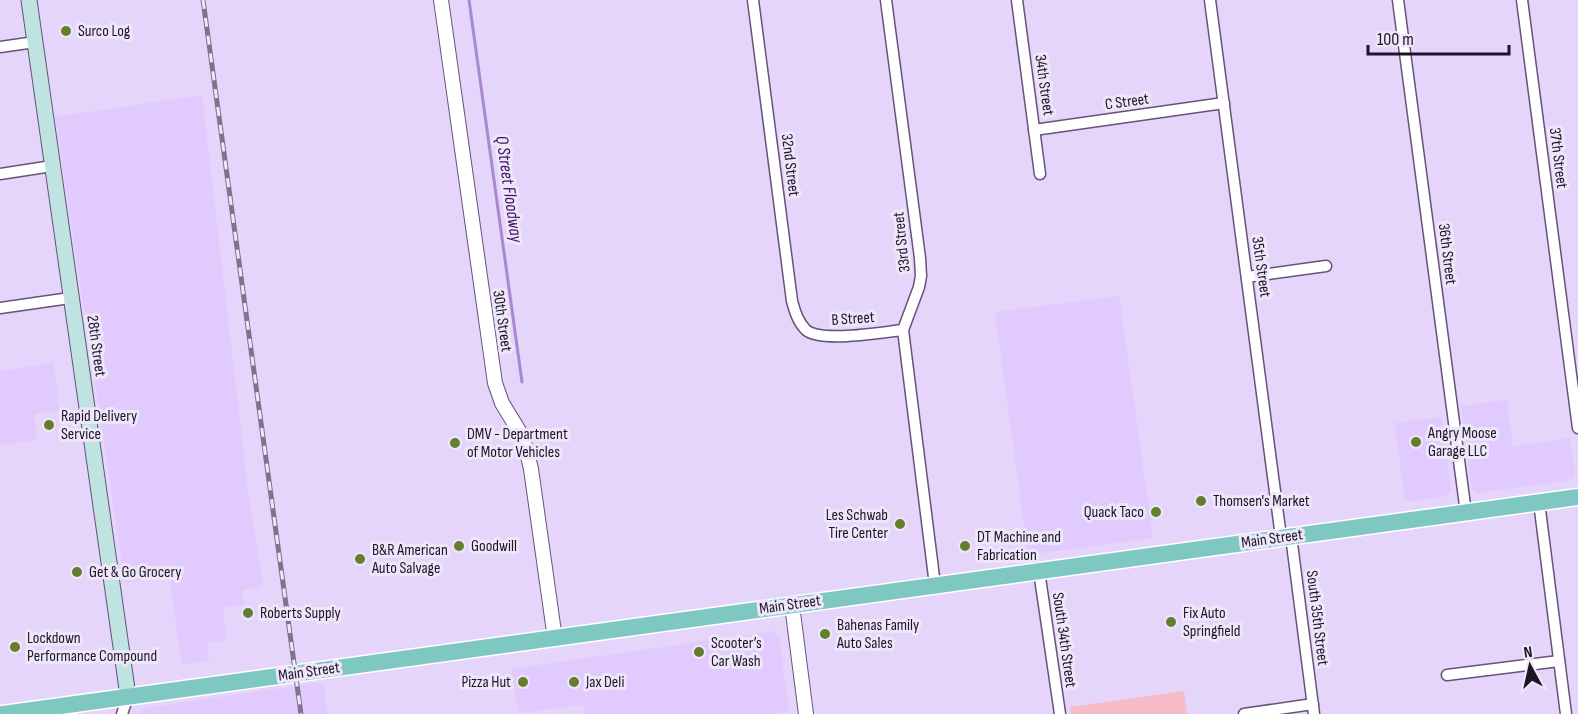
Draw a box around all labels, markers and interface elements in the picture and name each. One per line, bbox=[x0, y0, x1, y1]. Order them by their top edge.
scale bar bbox=[1368, 18, 1509, 56]
place label: Surco Log bbox=[78, 22, 130, 41]
marker: Surco Log bbox=[59, 24, 73, 38]
text: 100 m bbox=[1377, 29, 1414, 50]
street label: 34th Street bbox=[1030, 53, 1058, 117]
street label: C Street bbox=[1104, 90, 1150, 114]
street label: 37th Street bbox=[1545, 126, 1571, 190]
street label: 32nd Street bbox=[777, 133, 803, 198]
water label: Q Street Floodway bbox=[491, 134, 527, 245]
street label: 33rd Street bbox=[889, 211, 915, 273]
street label: 36th Street bbox=[1434, 222, 1460, 286]
street label: 35th Street bbox=[1247, 235, 1275, 299]
street label: 30th Street bbox=[488, 289, 516, 353]
street label: B Street bbox=[831, 308, 875, 330]
street label: 28th Street bbox=[82, 314, 110, 378]
place label: Rapid Delivery Service bbox=[61, 407, 137, 444]
marker: Rapid Delivery Service bbox=[42, 418, 56, 432]
place label: Angry Moose Garage LLC bbox=[1427, 424, 1497, 461]
place label: DMV - Department of Motor Vehicles bbox=[467, 425, 568, 462]
marker: Angry Moose Garage LLC bbox=[1409, 435, 1423, 449]
marker: DMV - Department of Motor Vehicles bbox=[448, 436, 462, 450]
place label: Thomsen's Market bbox=[1213, 492, 1310, 511]
marker: Thomsen's Market bbox=[1194, 494, 1208, 508]
place label: Quack Taco bbox=[1084, 503, 1144, 522]
marker: Quack Taco bbox=[1149, 505, 1163, 519]
place label: Les Schwab Tire Center bbox=[826, 506, 888, 543]
marker: Les Schwab Tire Center bbox=[893, 517, 907, 531]
street label: Main Street bbox=[1240, 525, 1304, 553]
place label: DT Machine and Fabrication bbox=[977, 528, 1061, 565]
place label: Goodwill bbox=[471, 537, 517, 556]
marker: Goodwill bbox=[452, 539, 466, 553]
marker: DT Machine and Fabrication bbox=[958, 539, 972, 553]
place label: B&R American Auto Salvage bbox=[371, 541, 448, 578]
marker: B&R American Auto Salvage bbox=[353, 552, 367, 566]
place label: Get & Go Grocery bbox=[89, 563, 181, 582]
marker: Get & Go Grocery bbox=[70, 565, 84, 579]
street label: South 35th Street bbox=[1302, 569, 1332, 667]
street label: Main Street bbox=[758, 591, 822, 619]
street label: South 34th Street bbox=[1048, 591, 1080, 689]
place label: Roberts Supply bbox=[260, 604, 341, 623]
place label: Fix Auto Springfield bbox=[1183, 604, 1240, 641]
marker: Roberts Supply bbox=[241, 606, 255, 620]
marker: Fix Auto Springfield bbox=[1164, 615, 1178, 629]
place label: Bahenas Family Auto Sales bbox=[836, 616, 919, 653]
marker: Bahenas Family Auto Sales bbox=[818, 627, 832, 641]
place label: Lockdown Performance Compound bbox=[27, 629, 157, 666]
place label: Scooter’s Car Wash bbox=[711, 634, 762, 671]
north arrow bbox=[1500, 636, 1560, 696]
marker: Lockdown Performance Compound bbox=[8, 640, 22, 654]
text: N bbox=[1523, 643, 1534, 663]
marker: Scooter’s Car Wash bbox=[692, 645, 706, 659]
street label: Main Street bbox=[277, 658, 341, 686]
place label: Pizza Hut bbox=[461, 673, 511, 692]
place label: Jax Deli bbox=[585, 673, 625, 692]
marker: Pizza Hut bbox=[516, 675, 530, 689]
marker: Jax Deli bbox=[567, 675, 581, 689]

